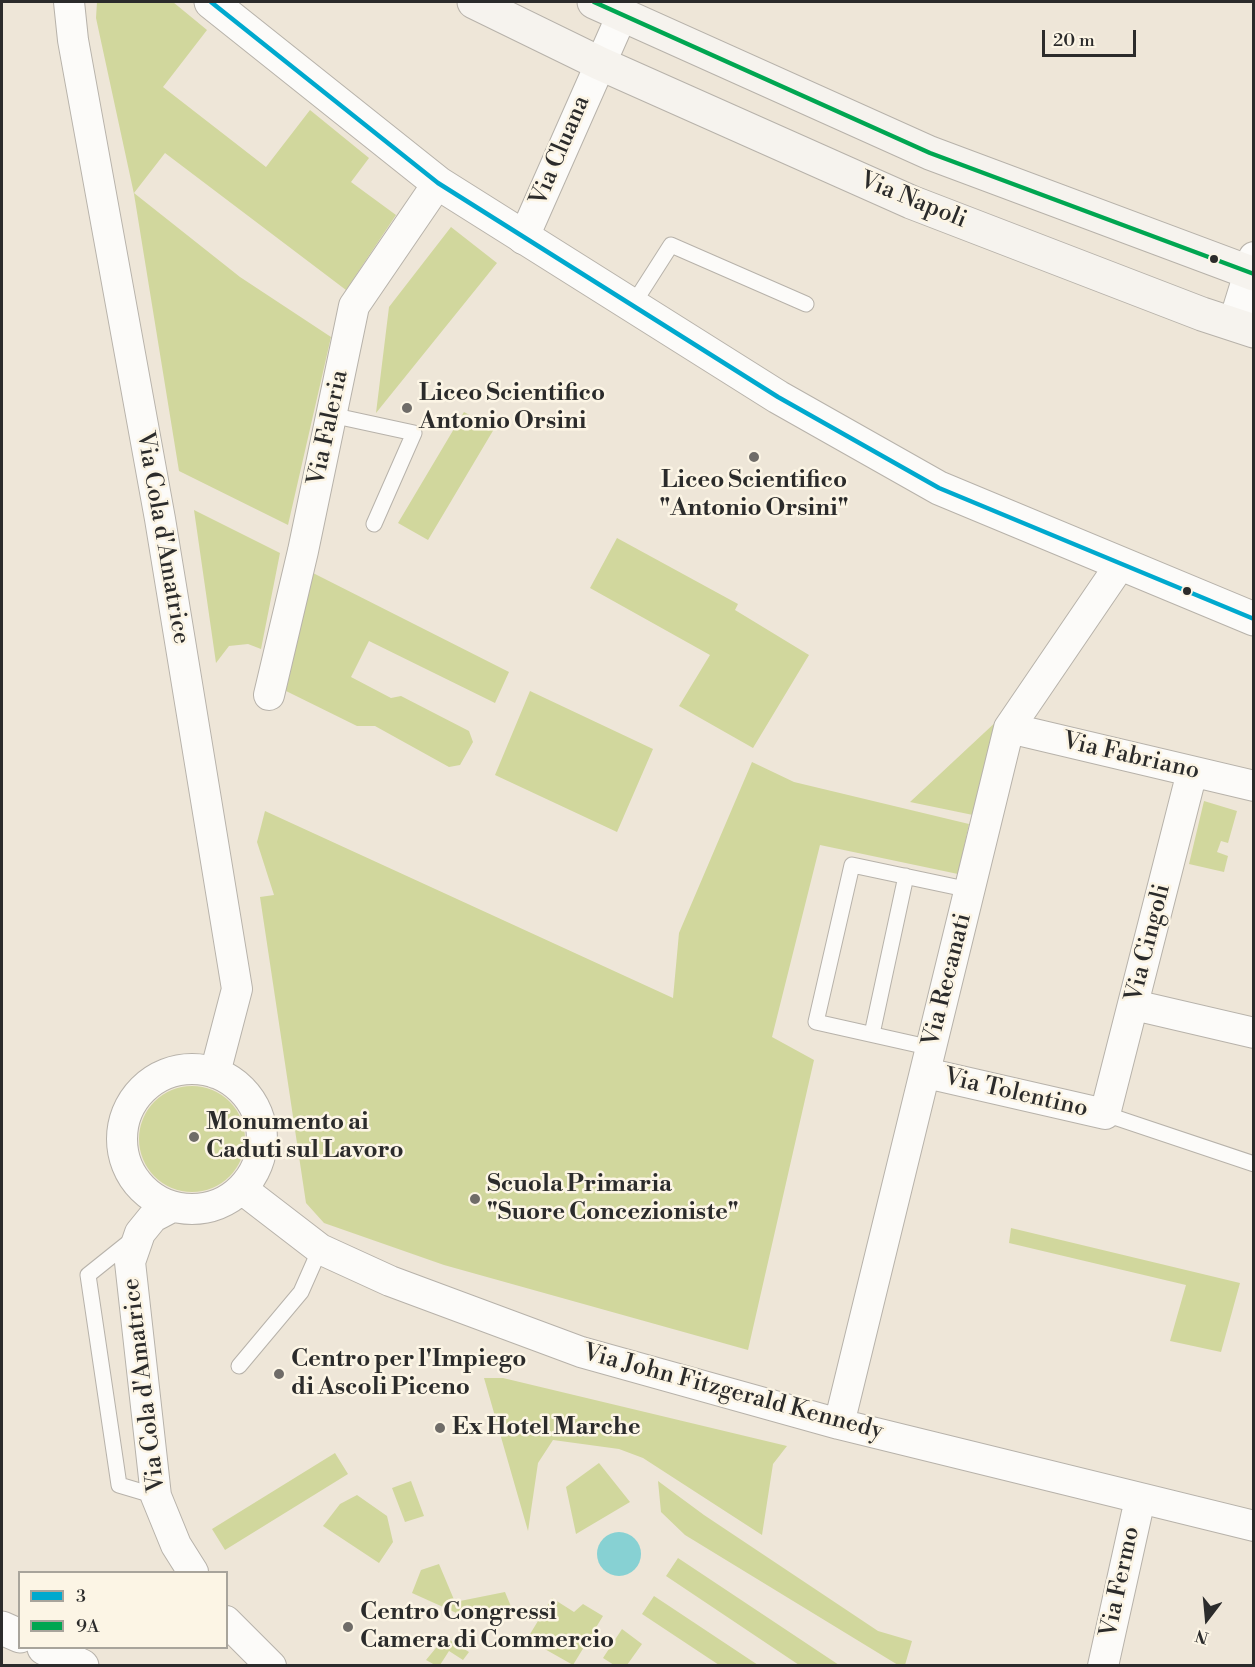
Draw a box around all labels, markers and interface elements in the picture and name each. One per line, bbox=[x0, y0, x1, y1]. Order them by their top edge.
scale bar bbox=[1045, 18, 1140, 56]
text: 20 m bbox=[1053, 29, 1095, 52]
street label: Via Cluana bbox=[525, 92, 597, 210]
street label: Via Napoli bbox=[855, 167, 971, 235]
unlabelled marker bbox=[1208, 253, 1220, 265]
street label: Via Faleria bbox=[303, 368, 355, 488]
place label: Liceo Scientifico Antonio Orsini bbox=[419, 380, 605, 436]
marker: Liceo Scientifico Antonio Orsini bbox=[400, 401, 414, 415]
street label: Via Cola d'Amatrice bbox=[129, 430, 195, 646]
marker: Liceo Scientifico "Antonio Orsini" bbox=[747, 450, 761, 464]
place label: Liceo Scientifico "Antonio Orsini" bbox=[660, 467, 848, 523]
unlabelled marker bbox=[1181, 585, 1193, 597]
street label: Via Fabriano bbox=[1060, 727, 1202, 787]
street label: Via Cingoli bbox=[1120, 881, 1178, 1005]
street label: Via Recanati bbox=[918, 910, 978, 1050]
street label: Via Tolentino bbox=[941, 1063, 1091, 1125]
place label: Monumento ai Caduti sul Lavoro bbox=[206, 1109, 404, 1165]
marker: Monumento ai Caduti sul Lavoro bbox=[187, 1130, 201, 1144]
place label: Scuola Primaria "Suore Concezioniste" bbox=[487, 1171, 739, 1227]
marker: Scuola Primaria "Suore Concezioniste" bbox=[468, 1192, 482, 1206]
street label: Via Cola d'Amatrice bbox=[118, 1276, 172, 1494]
street label: Via John Fitzgerald Kennedy bbox=[580, 1339, 886, 1447]
place label: Centro per l'Impiego di Ascoli Piceno bbox=[291, 1346, 526, 1402]
marker: Centro per l'Impiego di Ascoli Piceno bbox=[272, 1367, 286, 1381]
place label: Ex Hotel Marche bbox=[452, 1414, 641, 1442]
marker: Ex Hotel Marche bbox=[433, 1421, 447, 1435]
street label: Via Fermo bbox=[1095, 1524, 1147, 1640]
legend bbox=[18, 1571, 228, 1649]
text: 3 bbox=[76, 1585, 86, 1608]
north arrow bbox=[1177, 1589, 1237, 1649]
place label: Centro Congressi Camera di Commercio bbox=[360, 1599, 614, 1655]
text: 9A bbox=[76, 1615, 99, 1638]
marker: Centro Congressi Camera di Commercio bbox=[341, 1620, 355, 1634]
text: N bbox=[1193, 1625, 1211, 1648]

